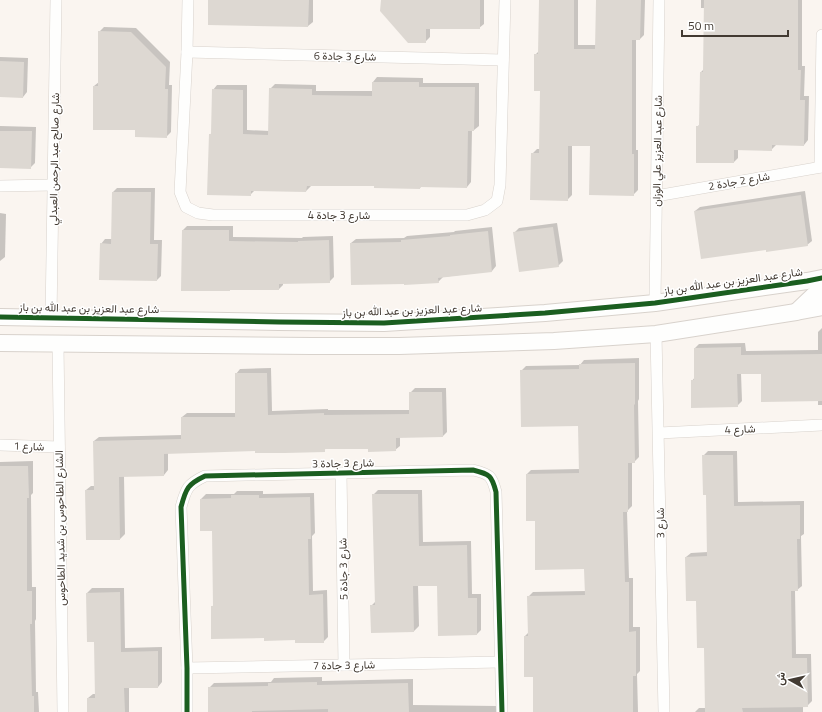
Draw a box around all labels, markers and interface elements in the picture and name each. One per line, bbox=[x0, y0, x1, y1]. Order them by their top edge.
scale bar bbox=[682, 12, 788, 38]
text: 50 m bbox=[688, 16, 714, 35]
street label: شارع 3 جادة 6 bbox=[314, 47, 377, 65]
street label: شارع صالح عبد الرحمن العبدلي bbox=[45, 92, 65, 226]
street label: شارع عبد العزيز علي الوزان bbox=[648, 95, 668, 207]
street label: شارع 2 جادة 2 bbox=[707, 168, 771, 194]
street label: شارع 3 جادة 4 bbox=[308, 207, 371, 223]
street label: شارع عبد العزيز بن عبد الله بن باز bbox=[661, 263, 804, 299]
street label: شارع عبد العزيز بن عبد الله بن باز bbox=[18, 299, 160, 317]
street label: شارع عبد العزيز بن عبد الله بن باز bbox=[341, 300, 483, 320]
street label: شارع 4 bbox=[724, 420, 756, 438]
street label: شارع 1 bbox=[13, 437, 45, 455]
street label: الشارع الطاحوس بن شديد الطاحوس bbox=[51, 450, 69, 606]
street label: شارع 3 جادة 3 bbox=[312, 454, 375, 472]
street label: شارع 3 bbox=[652, 507, 668, 538]
street label: شارع 3 جادة 5 bbox=[334, 537, 352, 600]
street label: شارع 3 جادة 7 bbox=[313, 656, 376, 674]
north arrow bbox=[770, 660, 810, 700]
text: ش bbox=[771, 671, 789, 686]

